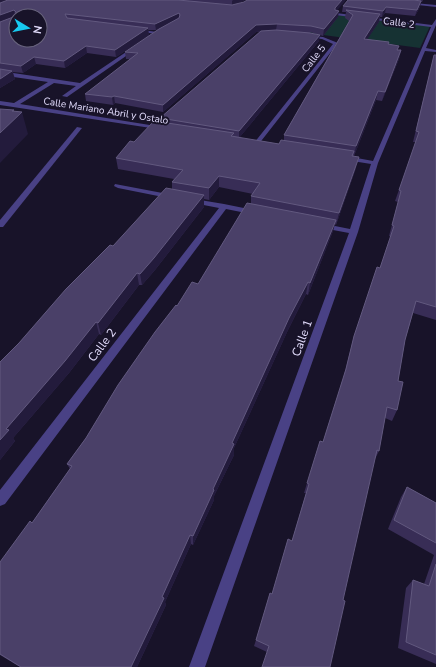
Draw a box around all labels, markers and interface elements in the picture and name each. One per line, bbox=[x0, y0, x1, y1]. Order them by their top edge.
north arrow bbox=[8, 8, 48, 48]
street label: Calle 2 bbox=[382, 14, 415, 32]
text: N bbox=[29, 24, 45, 35]
street label: Calle 5 bbox=[299, 42, 329, 75]
street label: Calle Mariano Abril y Ostalo bbox=[42, 94, 170, 128]
street label: Calle 1 bbox=[288, 317, 316, 359]
street label: Calle 2 bbox=[84, 325, 120, 365]

